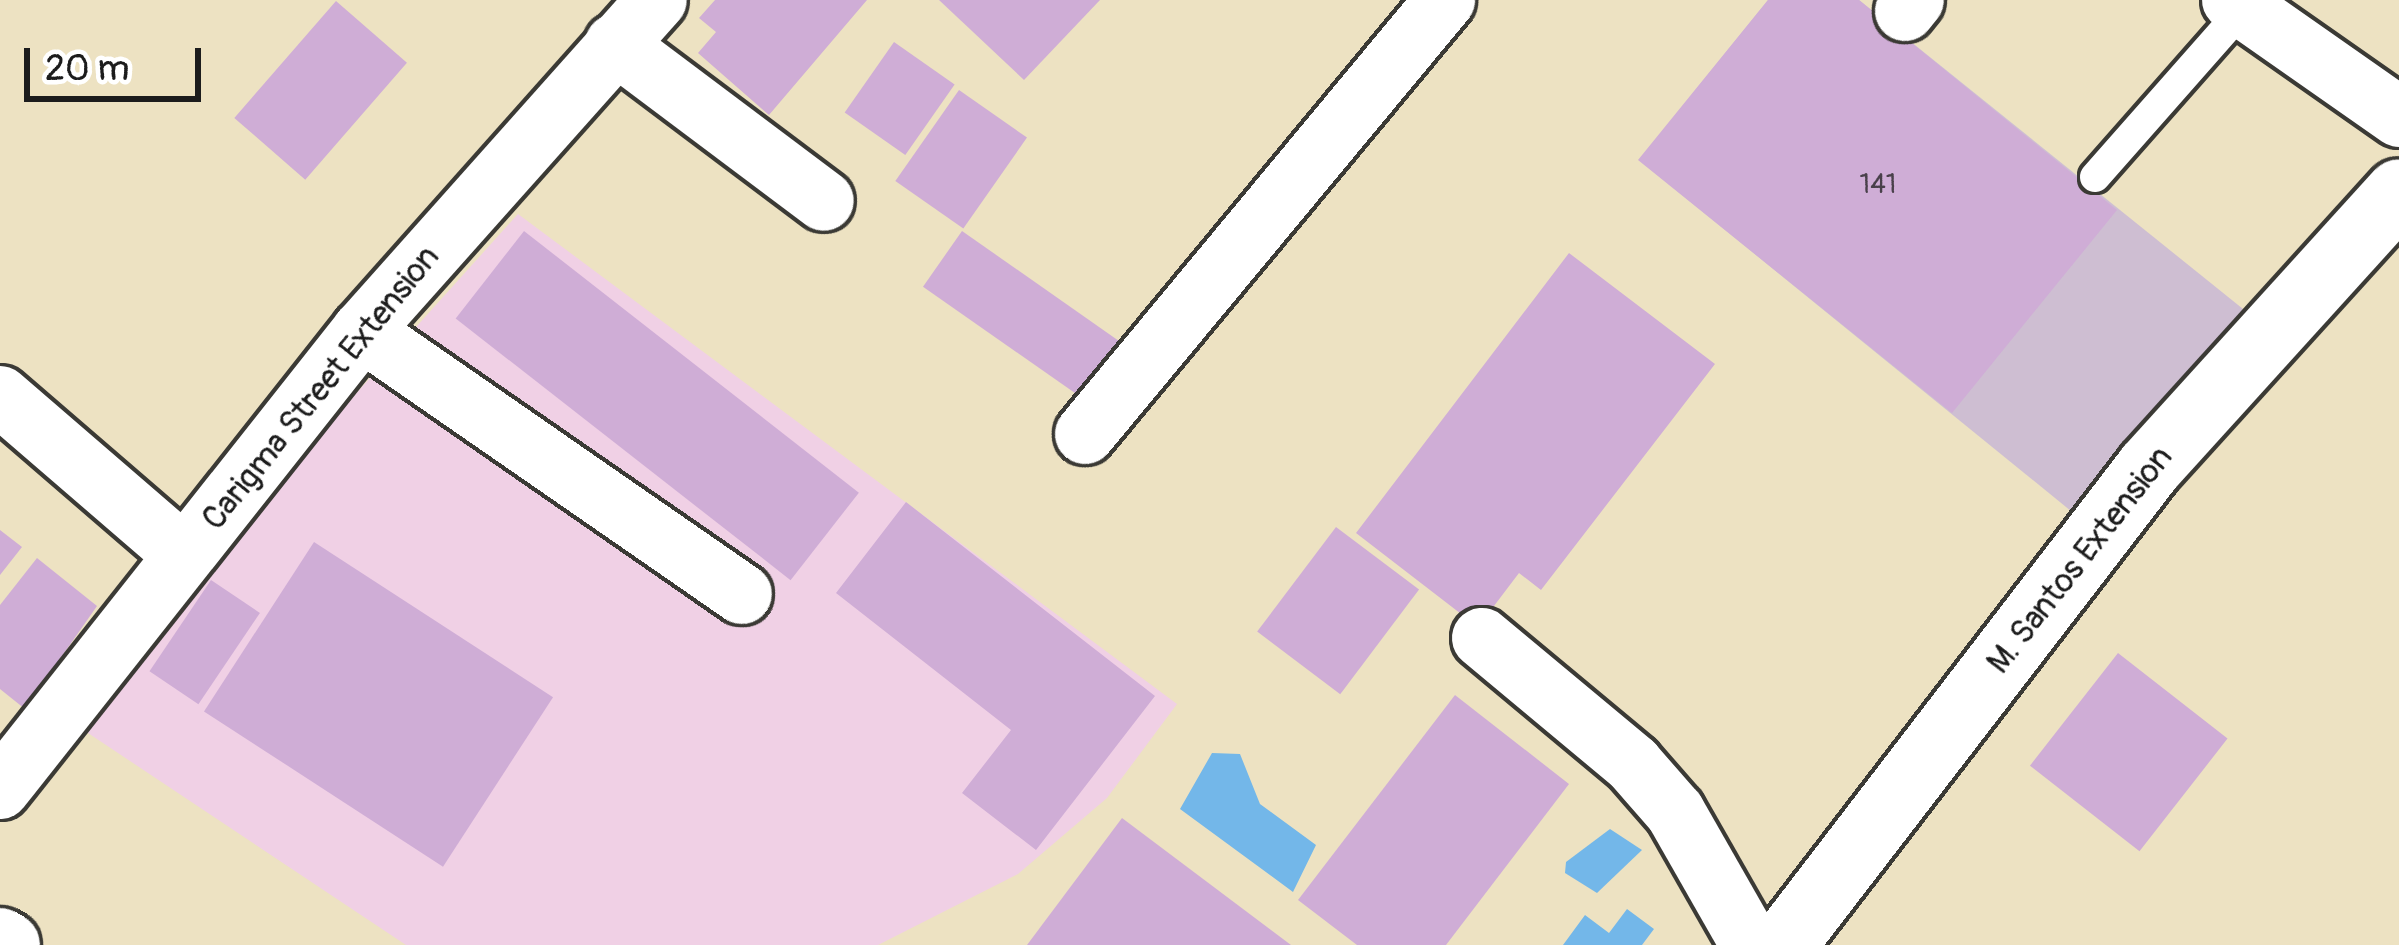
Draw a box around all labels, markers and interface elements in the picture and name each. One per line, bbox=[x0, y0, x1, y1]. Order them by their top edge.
scale bar bbox=[30, 24, 207, 98]
text: 20 m bbox=[45, 46, 130, 91]
house number: 141 bbox=[1860, 169, 1896, 201]
street label: Carigma Street Extension bbox=[194, 238, 448, 538]
street label: M. Santos Extension bbox=[1979, 438, 2181, 682]

